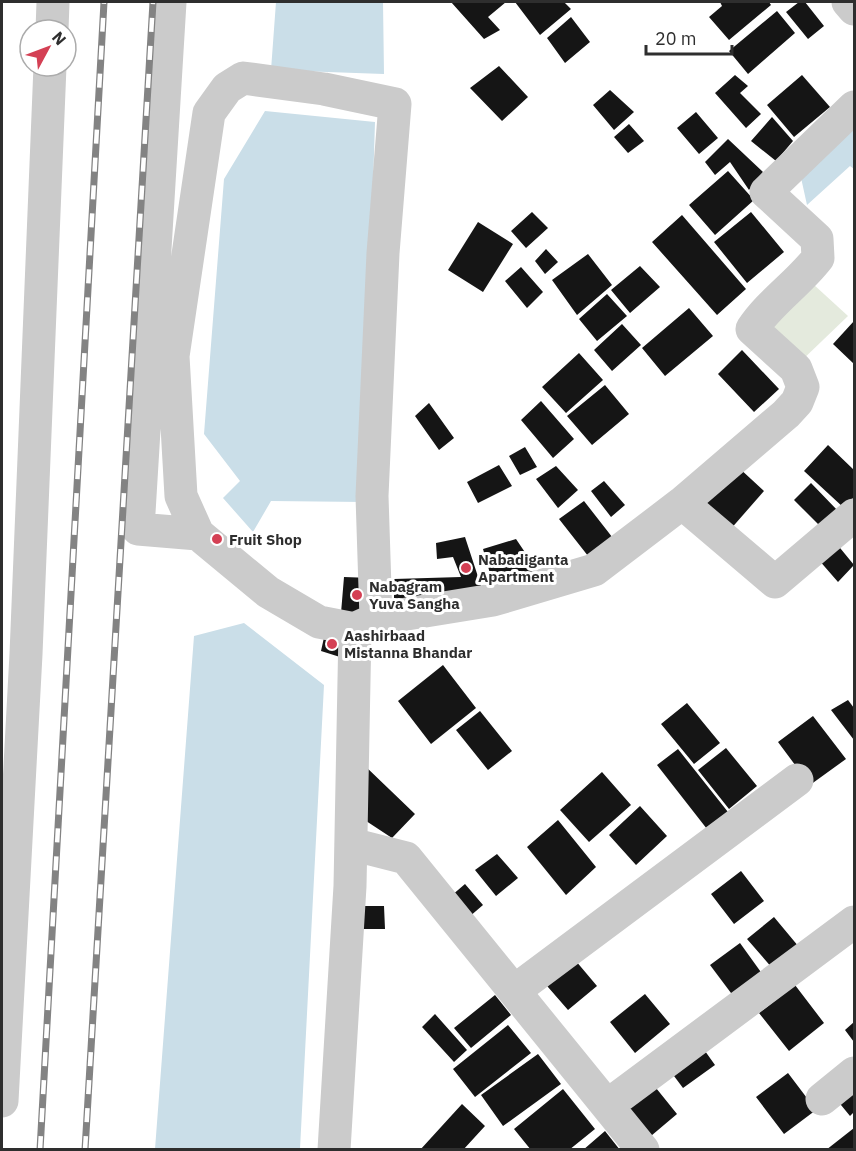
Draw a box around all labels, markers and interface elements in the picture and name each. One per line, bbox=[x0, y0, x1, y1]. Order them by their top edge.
north arrow bbox=[18, 18, 78, 78]
scale bar bbox=[646, 18, 732, 56]
text: N bbox=[48, 27, 71, 49]
text: 20 m bbox=[655, 27, 697, 50]
place label: Fruit Shop bbox=[229, 530, 302, 549]
marker: Fruit Shop bbox=[210, 532, 224, 546]
place label: Nabadiganta Apartment bbox=[478, 550, 569, 586]
marker: Nabadiganta Apartment bbox=[459, 561, 473, 575]
place label: Nabagram Yuva Sangha bbox=[369, 577, 460, 613]
marker: Nabagram Yuva Sangha bbox=[350, 588, 364, 602]
place label: Aashirbaad Mistanna Bhandar bbox=[344, 626, 472, 662]
marker: Aashirbaad Mistanna Bhandar bbox=[325, 637, 339, 651]

